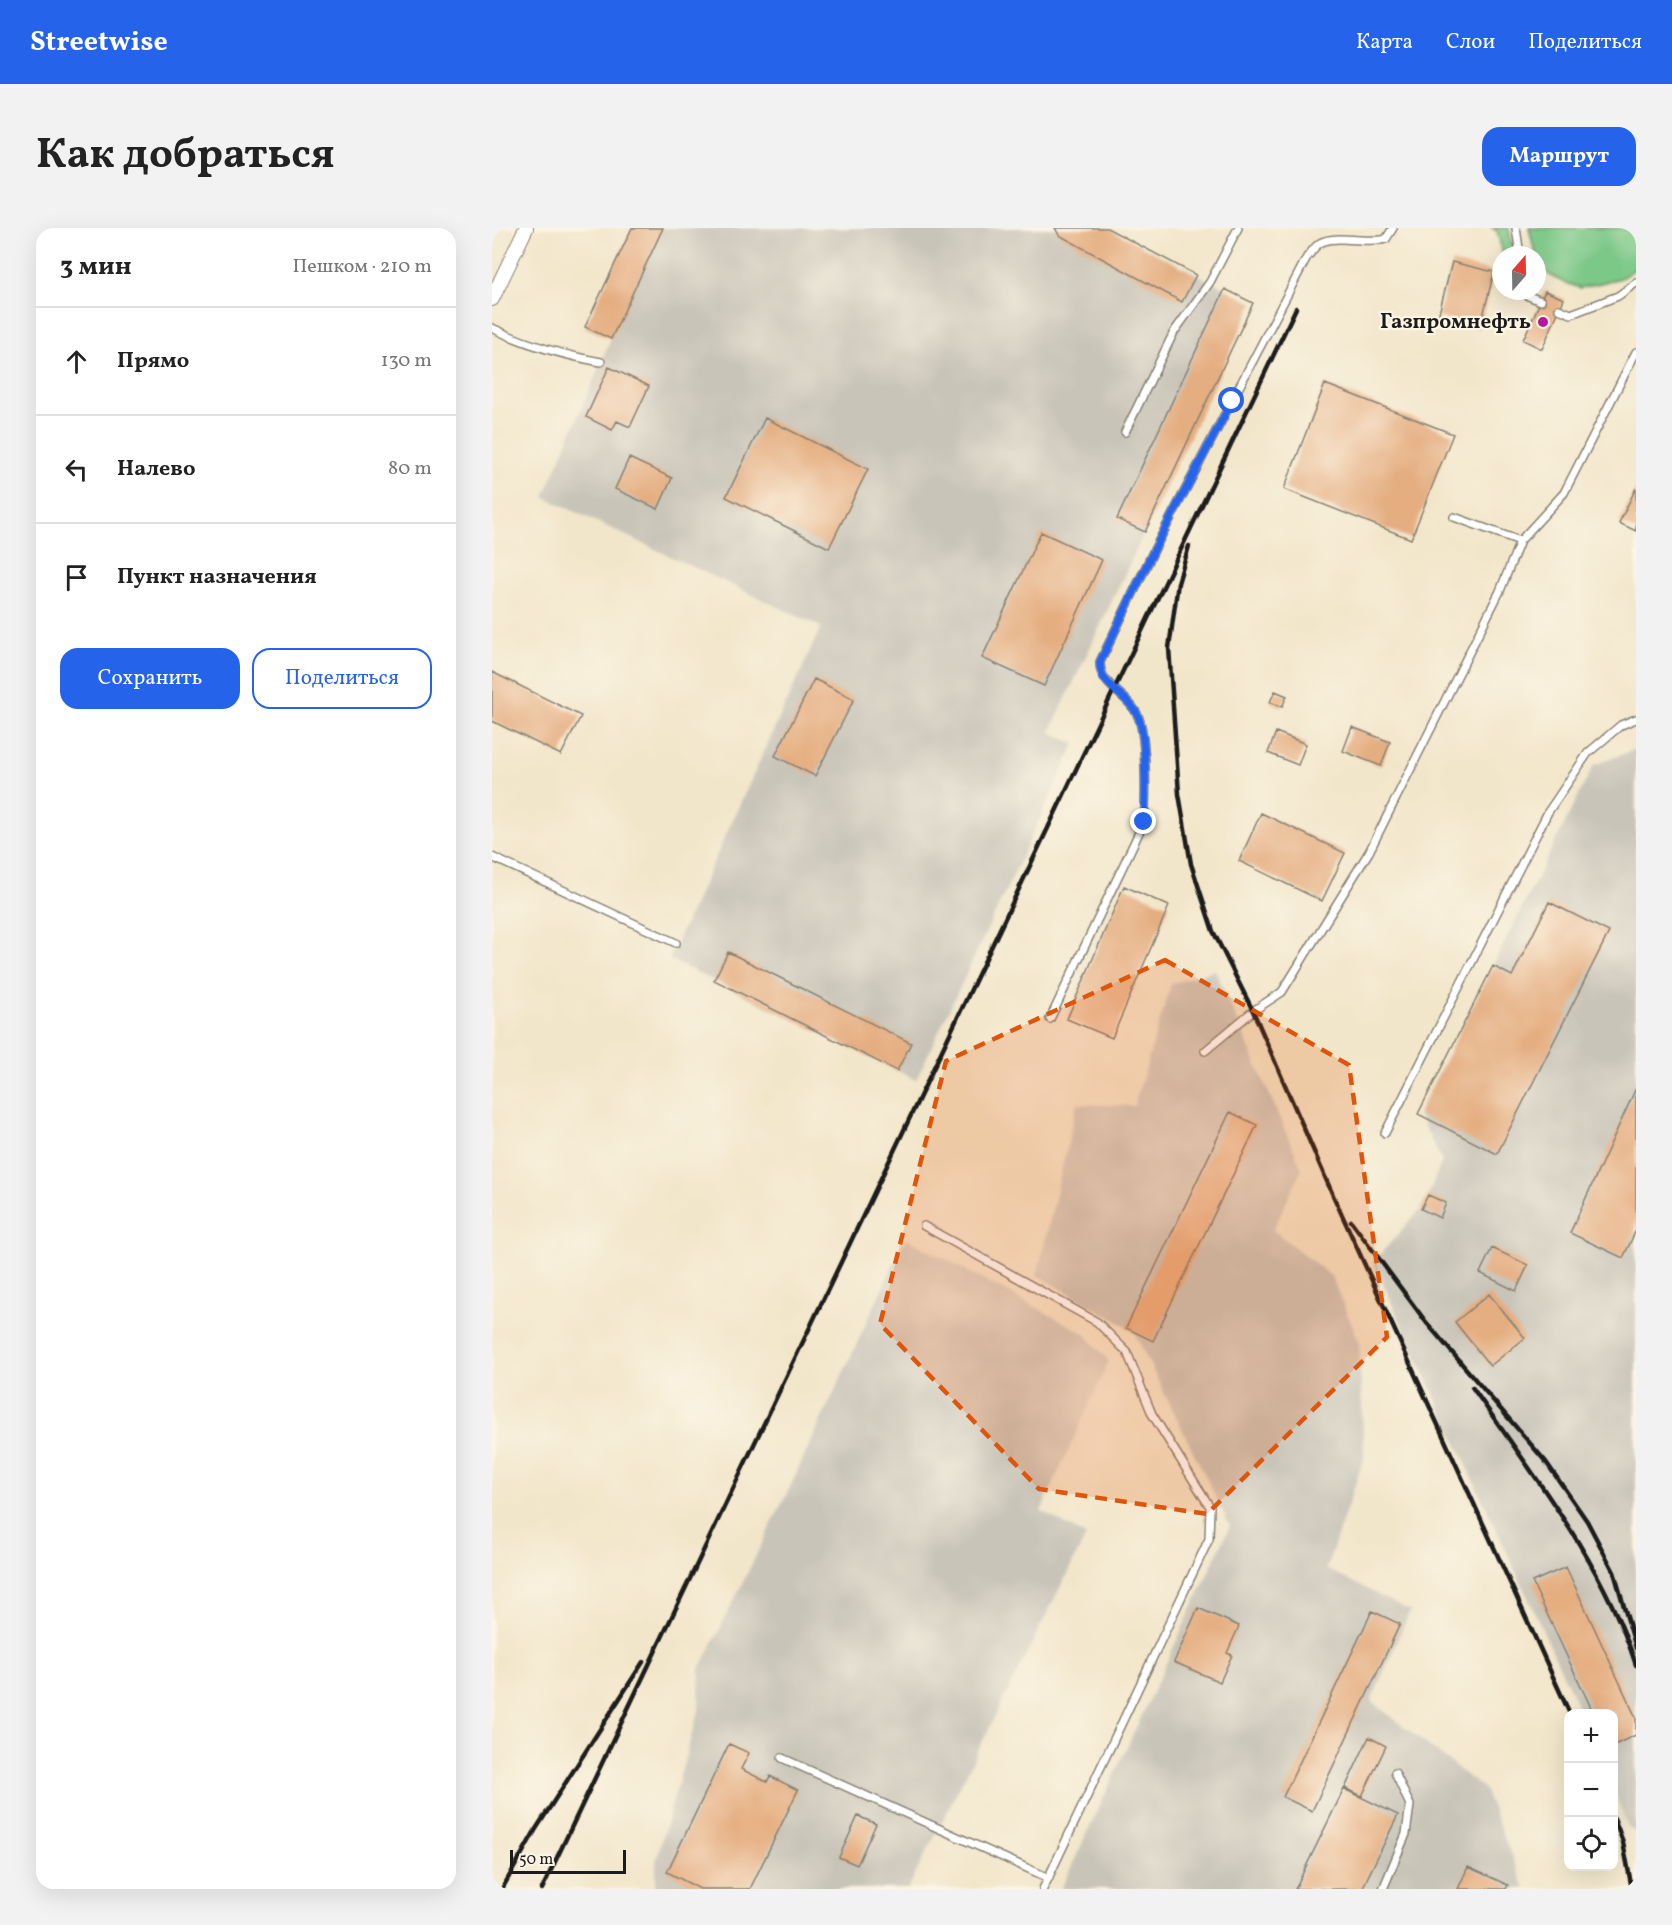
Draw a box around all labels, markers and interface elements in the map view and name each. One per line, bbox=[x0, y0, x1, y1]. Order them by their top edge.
text: Streetwise bbox=[30, 23, 168, 62]
text: Карта bbox=[1356, 28, 1413, 57]
text: Слои bbox=[1446, 28, 1495, 57]
text: Поделиться bbox=[1528, 28, 1642, 57]
text: Как добраться bbox=[36, 127, 335, 186]
button: Маршрут bbox=[1482, 127, 1636, 186]
north arrow bbox=[1492, 246, 1546, 300]
text: 3 мин bbox=[60, 249, 132, 285]
text: Пешком · 210 m bbox=[293, 253, 432, 281]
place label: Газпромнефть bbox=[1380, 308, 1531, 337]
marker: Газпромнефть bbox=[1536, 315, 1550, 329]
icon: ahead bbox=[60, 345, 93, 378]
text: Прямо bbox=[117, 346, 189, 377]
text: 130 m bbox=[381, 347, 432, 375]
route start bbox=[1218, 387, 1244, 413]
icon: left bbox=[60, 453, 93, 486]
text: Налево bbox=[117, 454, 196, 485]
text: 80 m bbox=[388, 455, 432, 483]
icon: arrive bbox=[60, 561, 93, 594]
text: Пункт назначения bbox=[117, 562, 317, 593]
button: Сохранить bbox=[60, 648, 240, 709]
button: Поделиться bbox=[252, 648, 432, 709]
route end bbox=[1130, 808, 1156, 834]
map controls bbox=[1564, 1709, 1618, 1871]
button: + bbox=[1564, 1709, 1618, 1763]
button: − bbox=[1564, 1763, 1618, 1817]
button: locate bbox=[1564, 1817, 1618, 1871]
scale bar bbox=[510, 1847, 626, 1874]
text: 50 m bbox=[519, 1849, 553, 1871]

